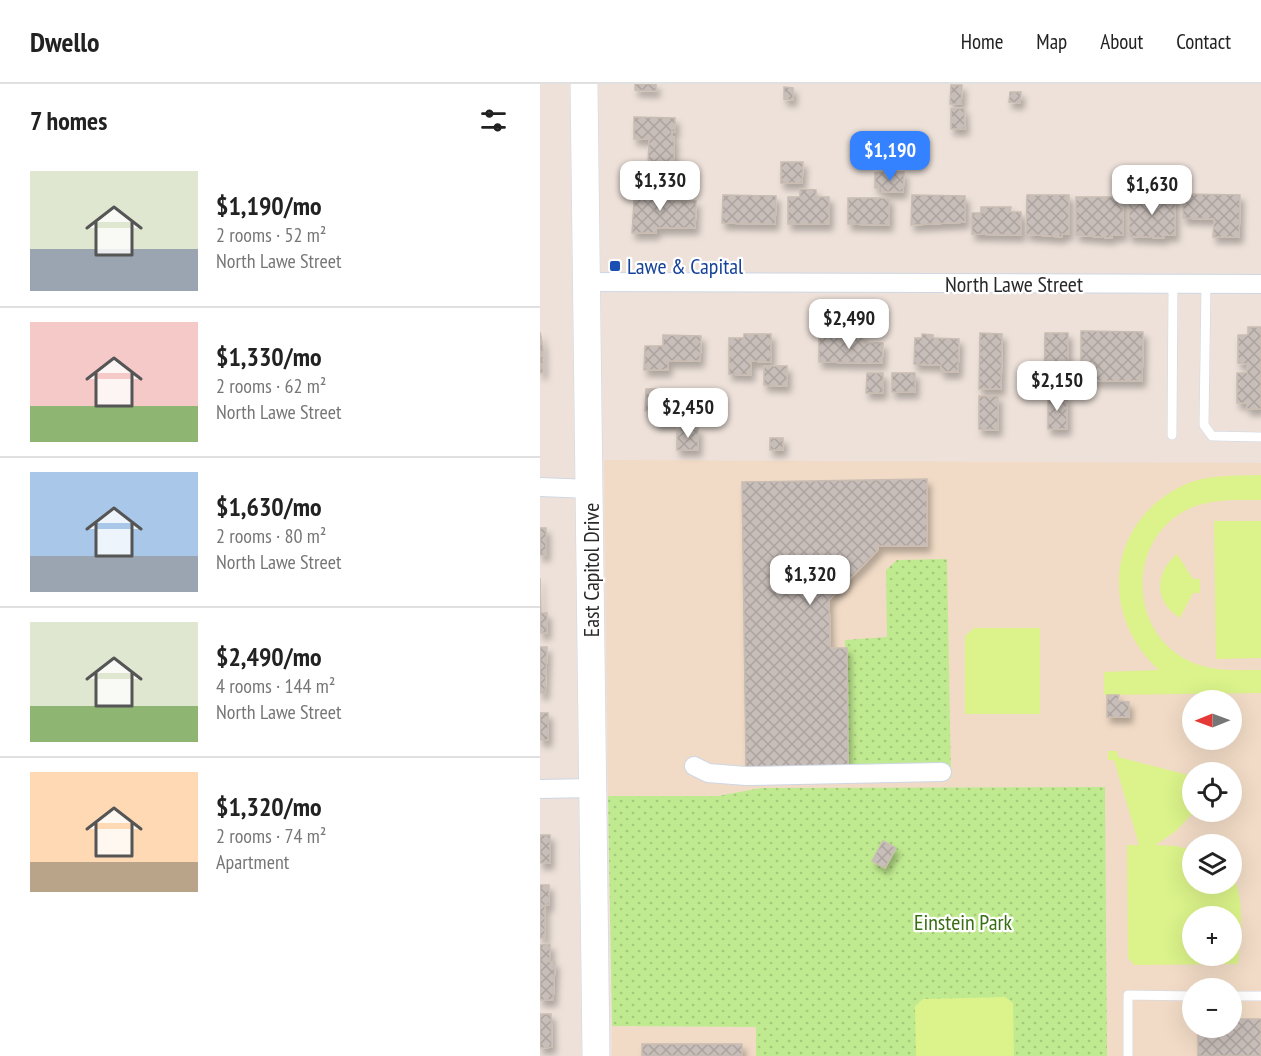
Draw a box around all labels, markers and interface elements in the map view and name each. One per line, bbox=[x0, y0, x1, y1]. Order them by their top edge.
text: Dwello bbox=[30, 23, 100, 60]
text: Home bbox=[961, 28, 1003, 55]
text: Map bbox=[1036, 28, 1067, 55]
text: About bbox=[1100, 28, 1143, 55]
text: Contact bbox=[1176, 28, 1231, 55]
text: 7 homes bbox=[30, 104, 107, 137]
icon: filters bbox=[477, 104, 510, 137]
pin: $1,190 bbox=[841, 131, 939, 182]
text: $1,190 bbox=[864, 137, 916, 163]
pin: $1,330 bbox=[611, 161, 709, 212]
pin: $1,630 bbox=[1103, 165, 1201, 216]
text: $1,330 bbox=[634, 167, 686, 193]
text: $1,630 bbox=[1126, 171, 1178, 197]
text: $1,190/mo bbox=[216, 189, 322, 222]
icon: home bbox=[78, 195, 150, 267]
text: 2 rooms · 52 m² bbox=[216, 222, 326, 248]
text: North Lawe Street bbox=[216, 248, 341, 274]
place label: Lawe & Capital bbox=[627, 252, 744, 280]
marker: Lawe & Capital bbox=[608, 259, 622, 273]
street label: North Lawe Street bbox=[945, 270, 1083, 298]
pin: $2,490 bbox=[800, 299, 898, 350]
text: $2,490 bbox=[823, 305, 875, 331]
text: $1,330/mo bbox=[216, 340, 322, 373]
icon: home bbox=[78, 346, 150, 418]
pin: $2,150 bbox=[1008, 361, 1106, 412]
text: $2,150 bbox=[1031, 367, 1083, 393]
text: 2 rooms · 62 m² bbox=[216, 373, 326, 399]
pin: $2,450 bbox=[639, 388, 737, 439]
text: $2,450 bbox=[662, 394, 714, 420]
text: North Lawe Street bbox=[216, 399, 341, 425]
text: $1,630/mo bbox=[216, 490, 322, 523]
icon: home bbox=[78, 496, 150, 568]
street label: East Capitol Drive bbox=[577, 503, 605, 637]
text: 2 rooms · 80 m² bbox=[216, 523, 326, 549]
text: North Lawe Street bbox=[216, 549, 341, 575]
pin: $1,320 bbox=[761, 555, 859, 606]
text: $1,320 bbox=[784, 561, 836, 587]
text: $2,490/mo bbox=[216, 640, 322, 673]
icon: home bbox=[78, 646, 150, 718]
text: 4 rooms · 144 m² bbox=[216, 673, 335, 699]
north arrow bbox=[1182, 690, 1242, 750]
map controls bbox=[1182, 690, 1242, 1038]
text: North Lawe Street bbox=[216, 699, 341, 725]
button: locate bbox=[1182, 762, 1242, 822]
text: $1,320/mo bbox=[216, 790, 322, 823]
icon: home bbox=[78, 796, 150, 868]
text: 2 rooms · 74 m² bbox=[216, 823, 326, 849]
button: layers bbox=[1182, 834, 1242, 894]
text: Apartment bbox=[216, 849, 289, 875]
button: + bbox=[1182, 906, 1242, 966]
park label: Einstein Park bbox=[914, 908, 1012, 936]
button: − bbox=[1182, 978, 1242, 1038]

